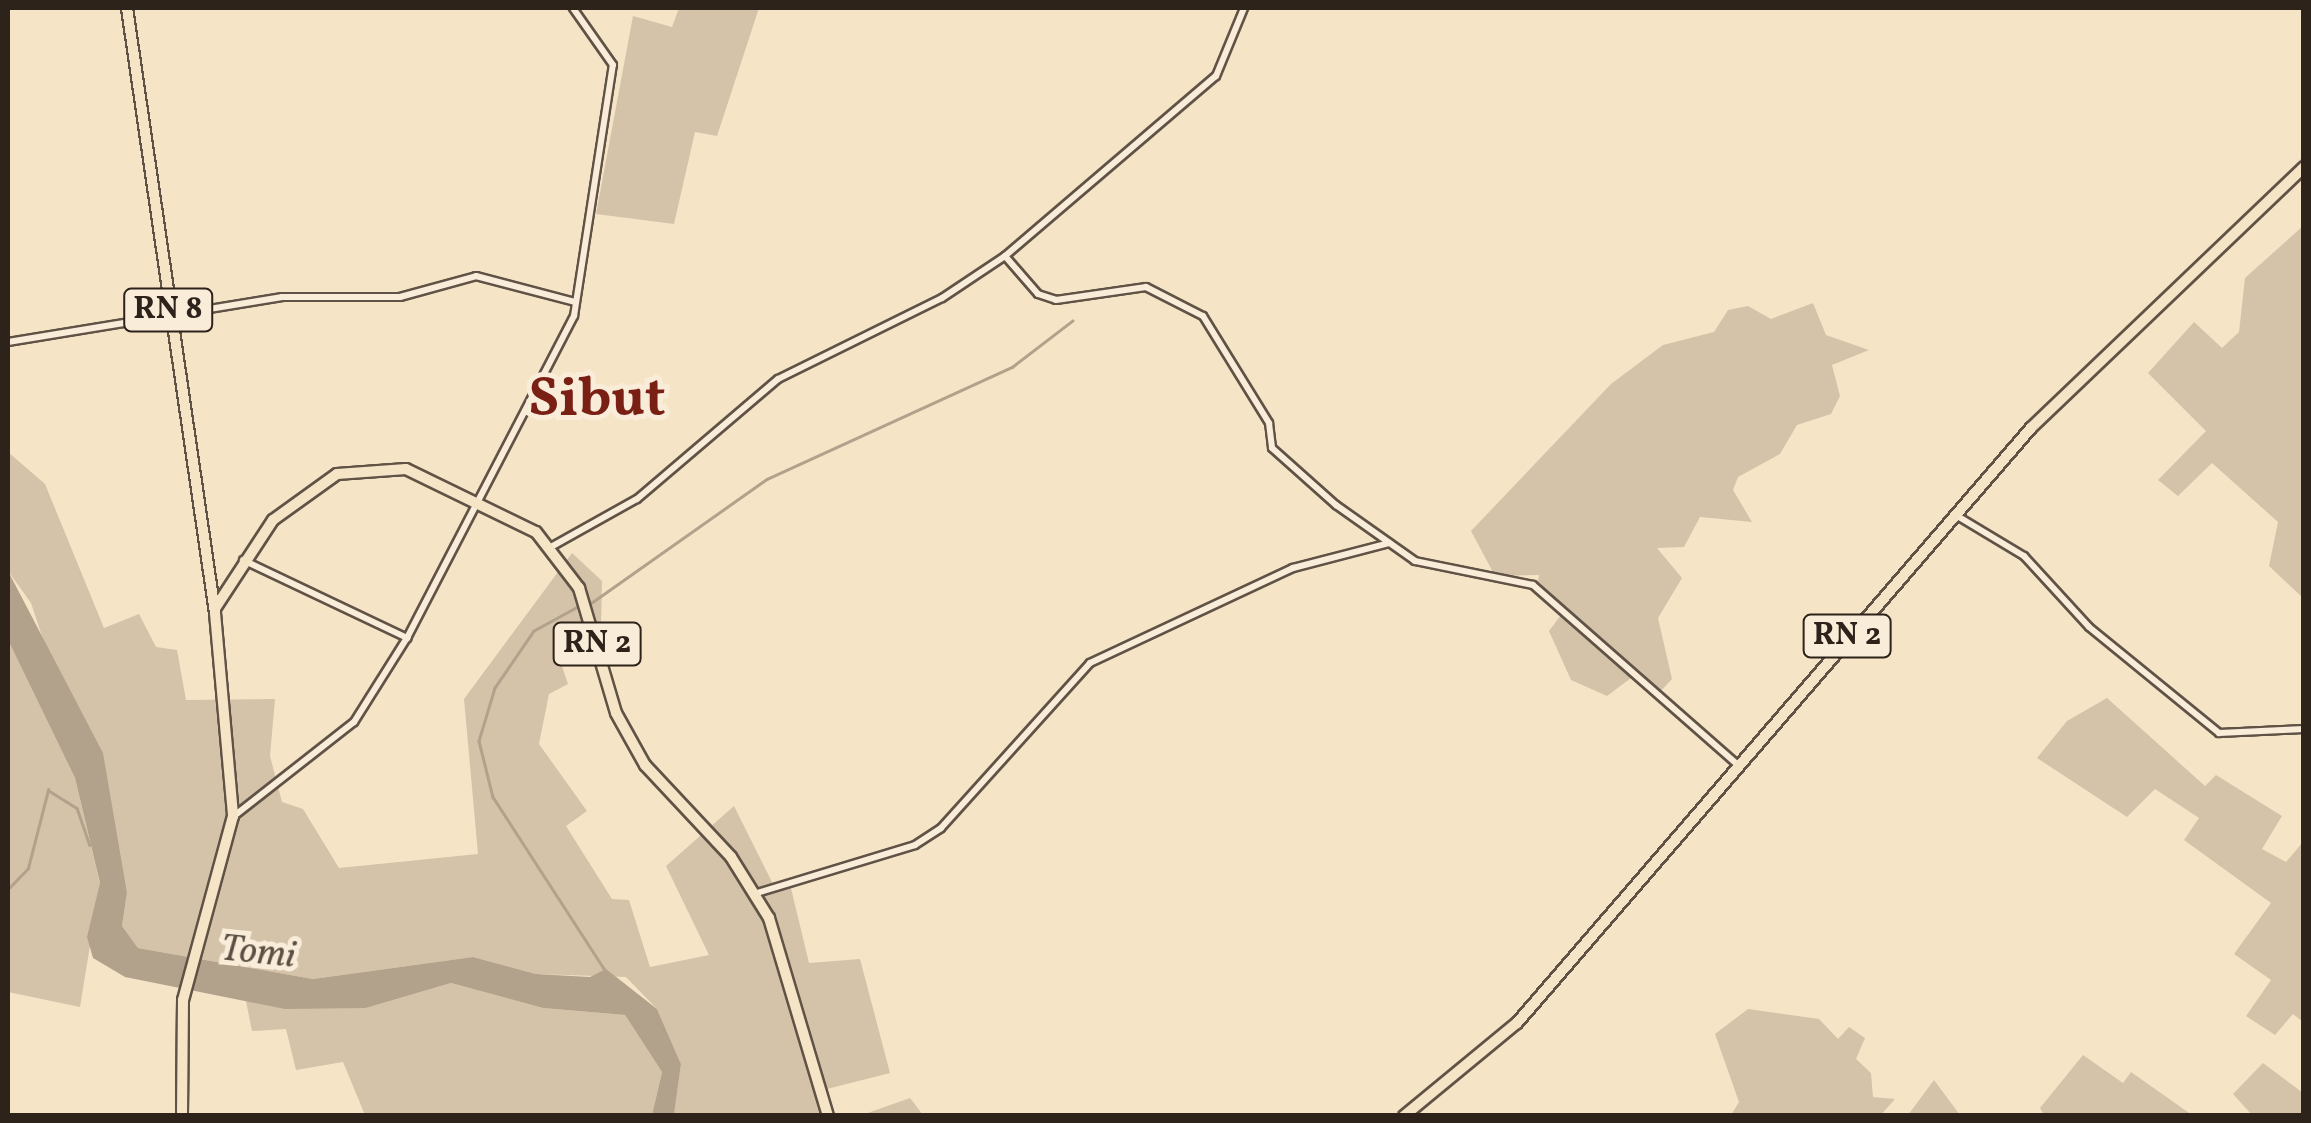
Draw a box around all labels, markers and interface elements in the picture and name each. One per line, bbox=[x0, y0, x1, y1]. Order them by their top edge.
road number: RN 8 bbox=[123, 283, 213, 337]
district label: Sibut bbox=[528, 369, 666, 435]
road number: RN 2 bbox=[1802, 609, 1892, 663]
road number: RN 2 bbox=[552, 617, 642, 671]
water label: Tomi bbox=[218, 927, 298, 981]

